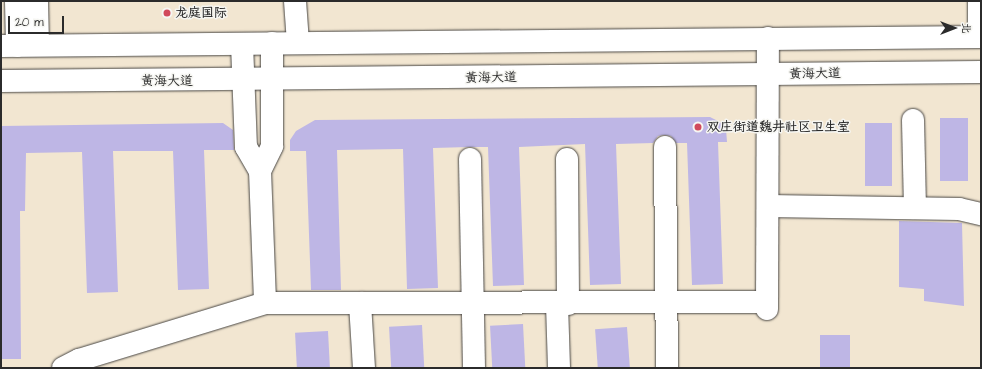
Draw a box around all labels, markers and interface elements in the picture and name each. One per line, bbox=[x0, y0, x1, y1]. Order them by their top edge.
place label: 龙庭国际 bbox=[175, 5, 227, 21]
scale bar bbox=[10, 8, 66, 34]
marker: 龙庭国际 bbox=[162, 8, 172, 18]
north arrow bbox=[934, 8, 974, 48]
text: 20 m bbox=[15, 14, 44, 31]
text: 北 bbox=[959, 23, 974, 34]
street label: 黄海大道 bbox=[789, 66, 841, 82]
street label: 黄海大道 bbox=[465, 70, 517, 86]
street label: 黄海大道 bbox=[141, 73, 193, 89]
place label: 双庄街道魏井社区卫生室 bbox=[707, 119, 850, 135]
marker: 双庄街道魏井社区卫生室 bbox=[692, 121, 704, 133]

